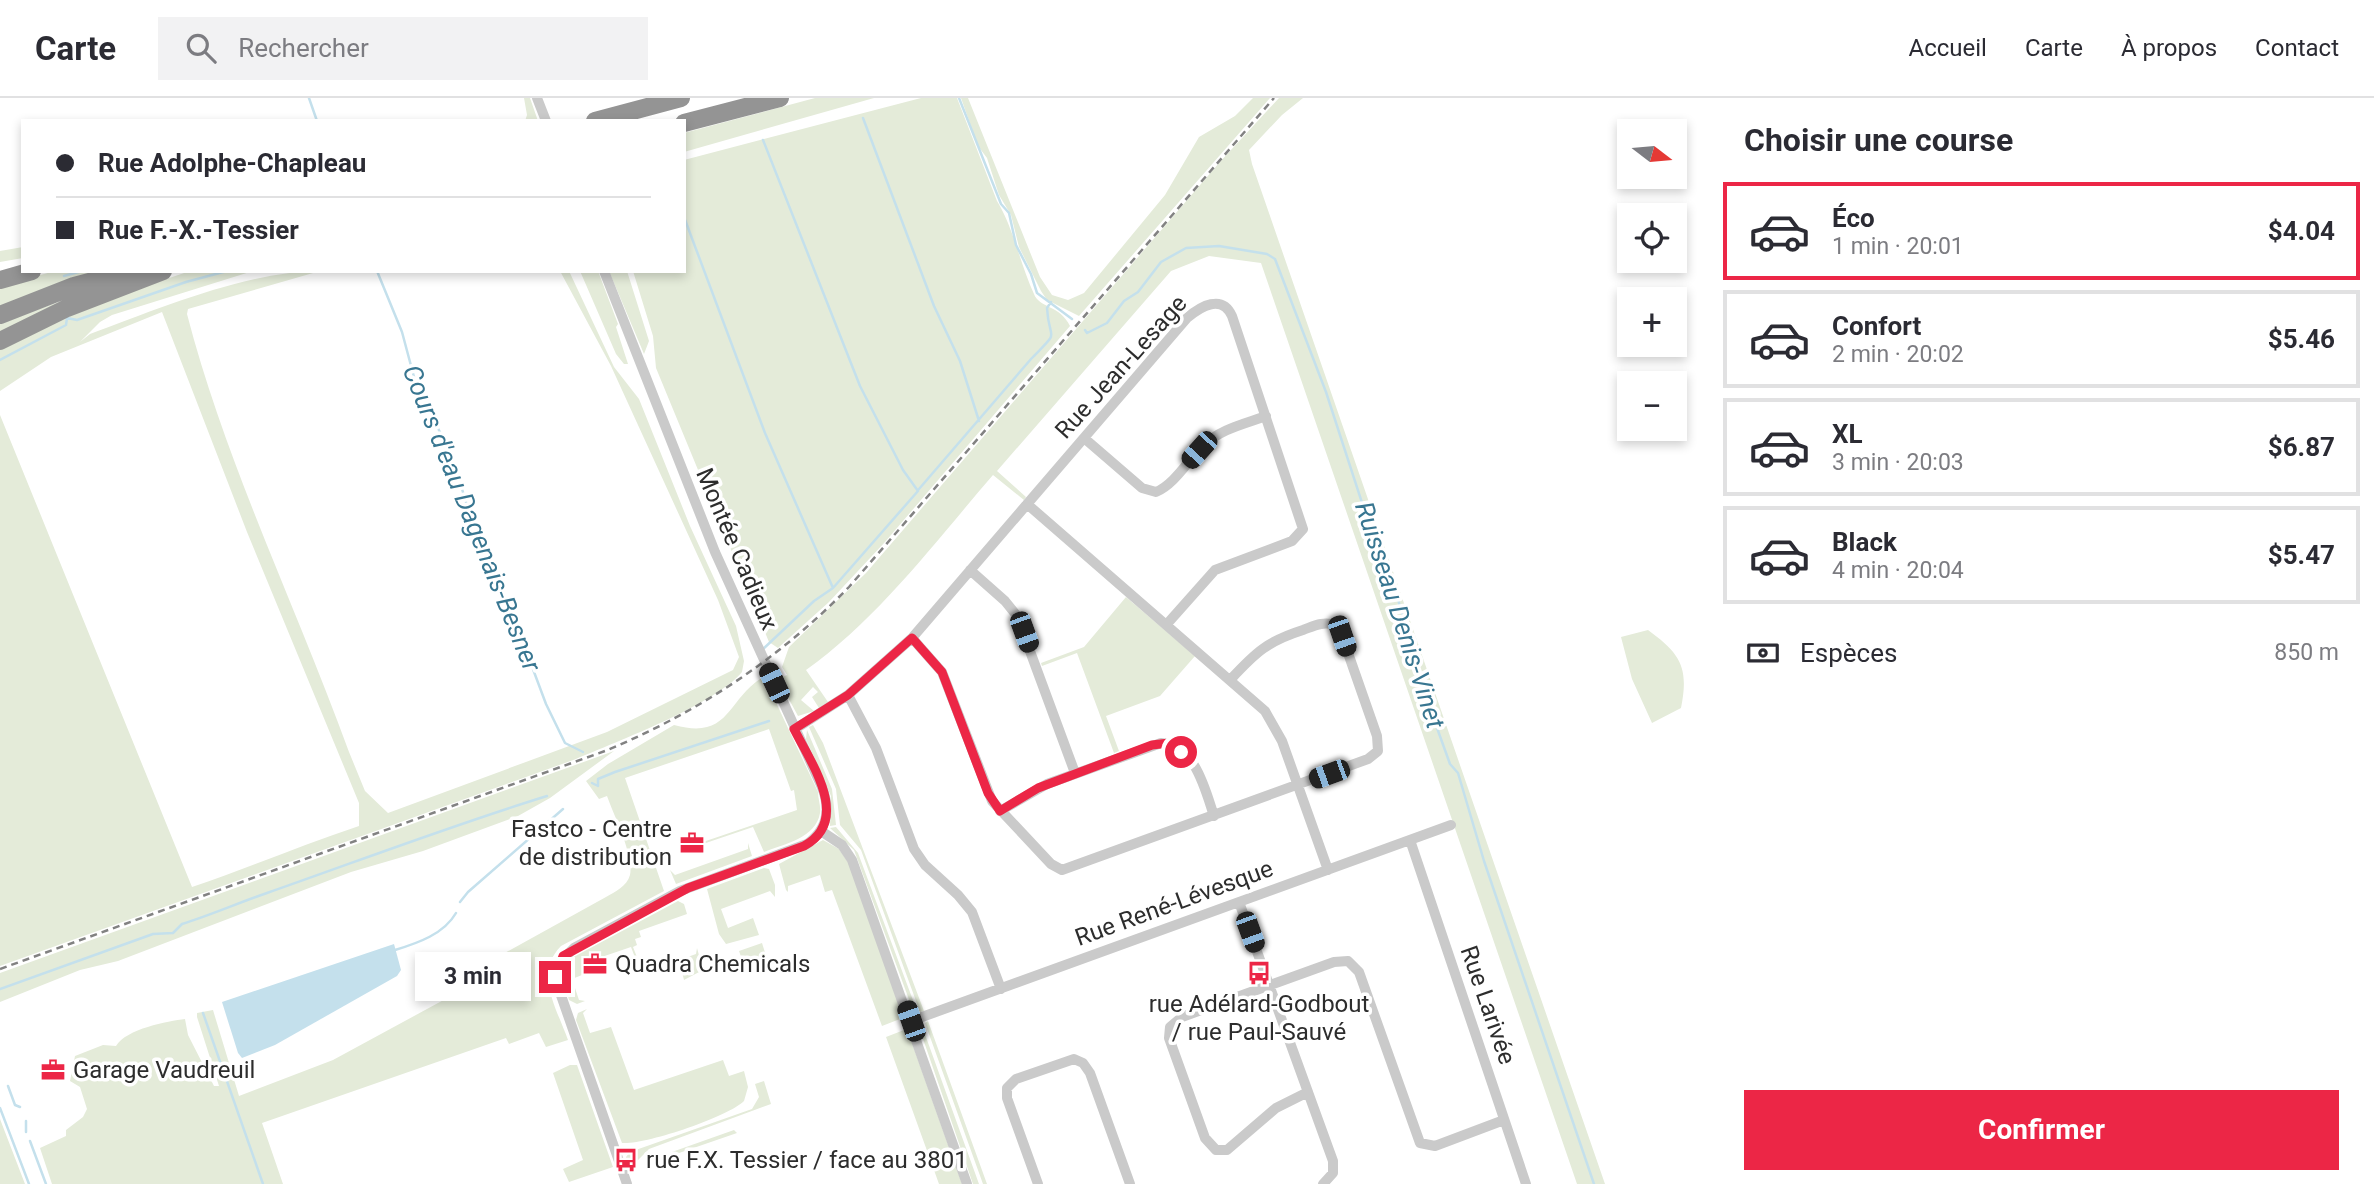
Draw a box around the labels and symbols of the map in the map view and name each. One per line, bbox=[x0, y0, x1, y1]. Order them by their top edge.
north arrow bbox=[1617, 119, 1687, 189]
street label: Rue Jean-Lesage bbox=[1049, 290, 1193, 444]
water label: Cours d'eau Dagenais-Besner bbox=[397, 361, 548, 677]
car bbox=[1178, 427, 1221, 473]
street label: Montée Cadieux bbox=[690, 464, 784, 634]
water label: Ruisseau Denis-Vinet bbox=[1349, 498, 1451, 733]
car bbox=[1007, 609, 1042, 655]
car bbox=[1326, 613, 1359, 659]
car bbox=[756, 660, 793, 706]
route start bbox=[1165, 736, 1197, 768]
car bbox=[1306, 757, 1353, 791]
place label: Fastco - Centre de distribution bbox=[511, 815, 672, 871]
office icon: Fastco - Centre de distribution bbox=[678, 829, 706, 857]
street label: Rue René-Lévesque bbox=[1071, 854, 1277, 952]
car bbox=[1233, 909, 1268, 955]
street label: Rue Larivée bbox=[1455, 942, 1521, 1068]
office icon: Quadra Chemicals bbox=[581, 950, 609, 978]
place label: Quadra Chemicals bbox=[615, 950, 810, 978]
callout: 3 min bbox=[415, 952, 530, 1001]
bus stop icon: rue Adélard-Godbout / rue Paul-Sauvé bbox=[1245, 959, 1273, 987]
route end bbox=[539, 961, 571, 993]
place label: rue Adélard-Godbout / rue Paul-Sauvé bbox=[1149, 990, 1370, 1046]
car bbox=[895, 998, 928, 1044]
office icon: Garage Vaudreuil bbox=[39, 1056, 67, 1084]
place label: Garage Vaudreuil bbox=[73, 1056, 255, 1084]
bus stop icon: rue F.X. Tessier / face au 3801 bbox=[612, 1146, 640, 1174]
place label: rue F.X. Tessier / face au 3801 bbox=[646, 1146, 968, 1174]

